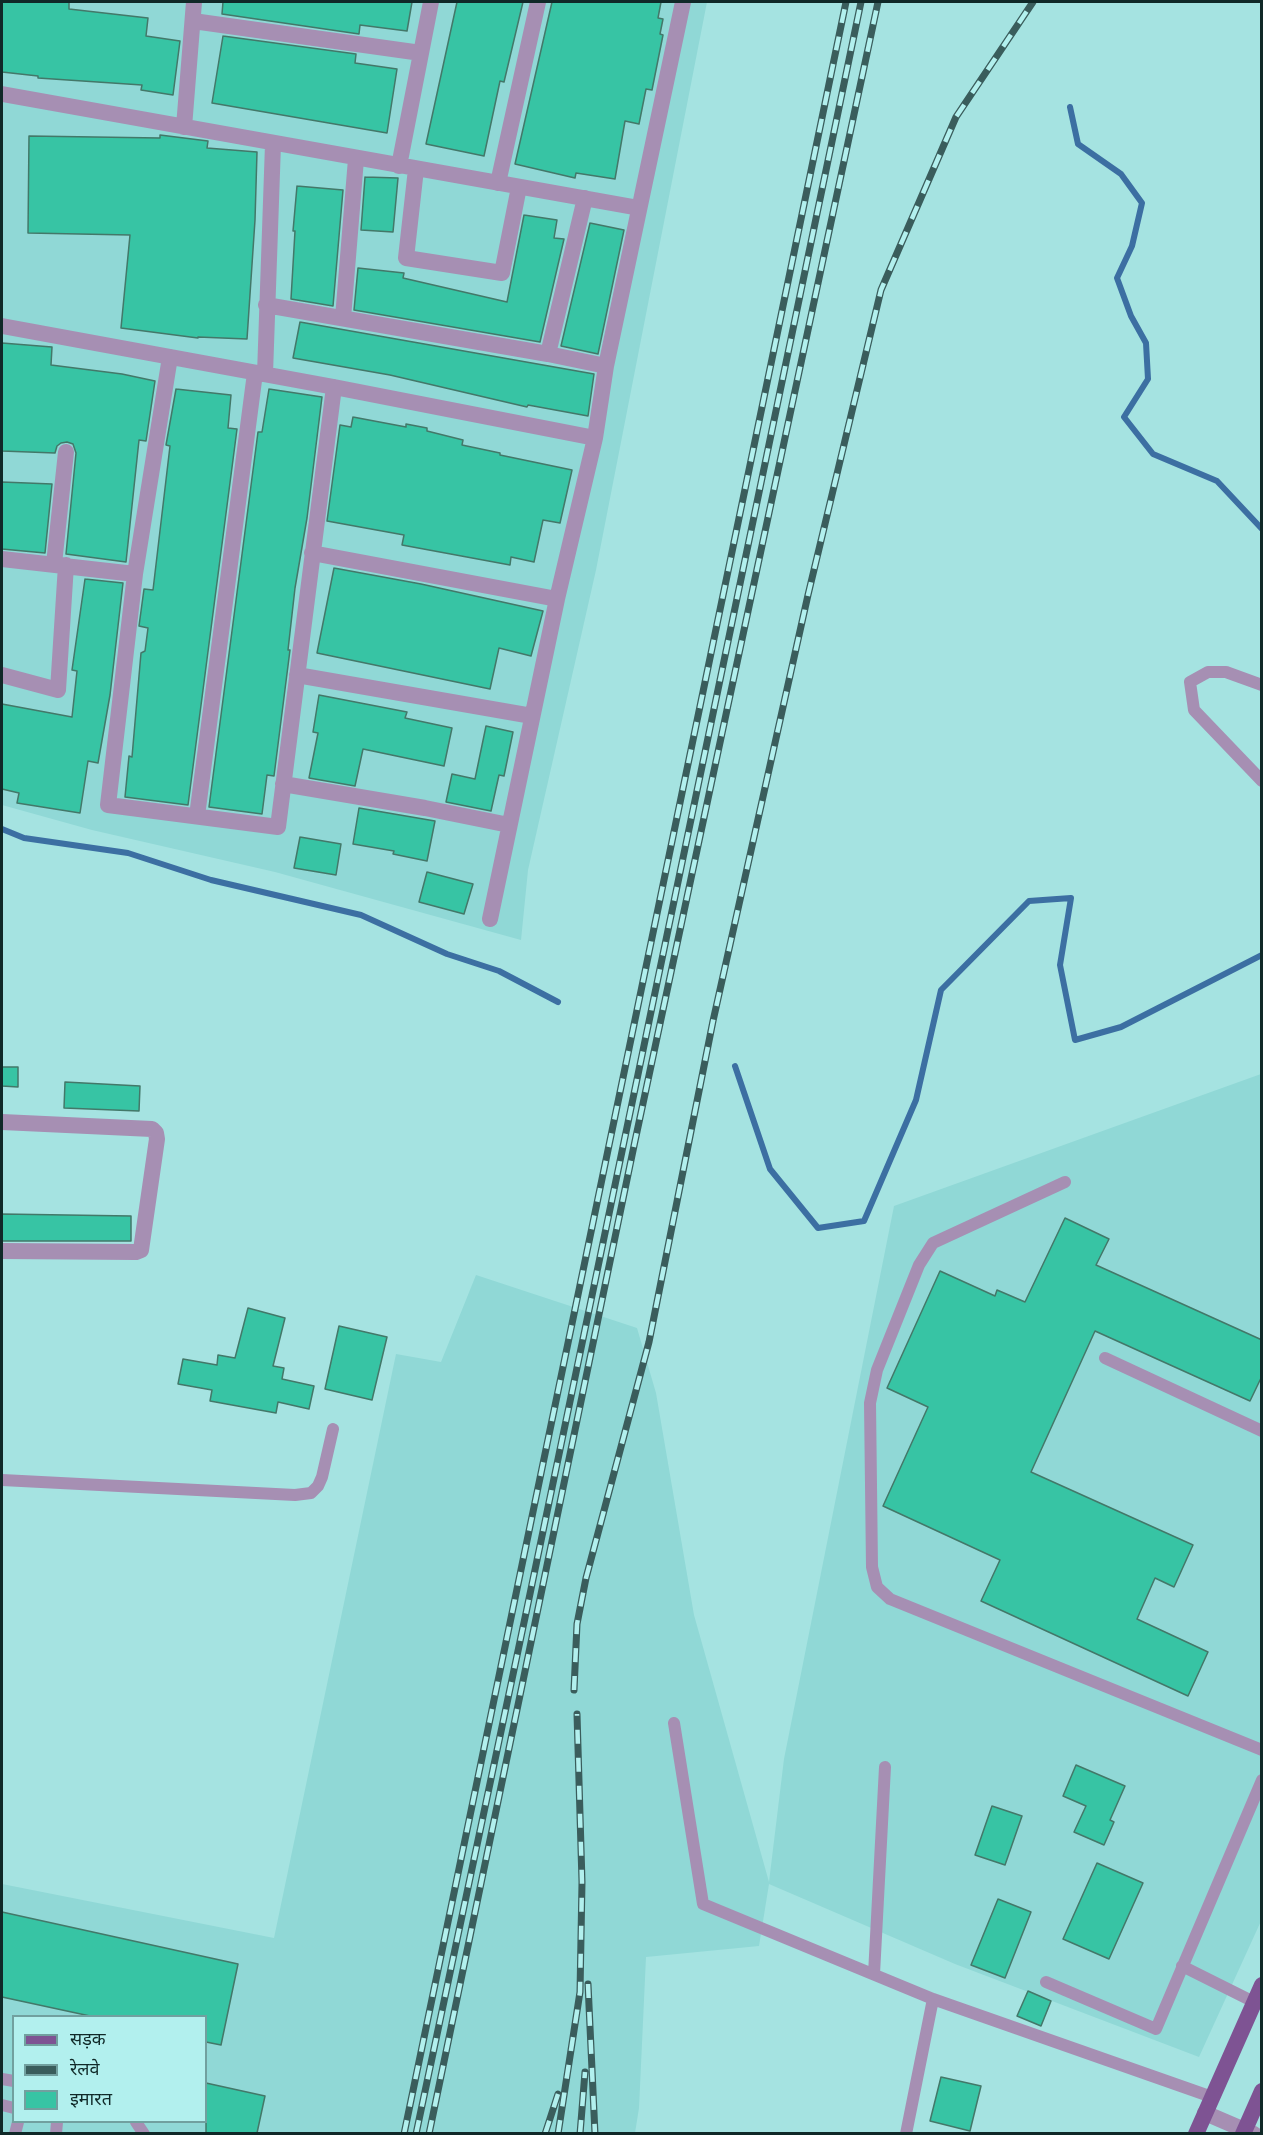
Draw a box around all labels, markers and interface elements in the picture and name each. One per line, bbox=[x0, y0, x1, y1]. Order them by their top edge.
legend bbox=[12, 2015, 207, 2123]
text: सड़क bbox=[70, 2028, 106, 2050]
text: रेलवे bbox=[70, 2058, 100, 2080]
text: इमारत bbox=[70, 2088, 112, 2110]

